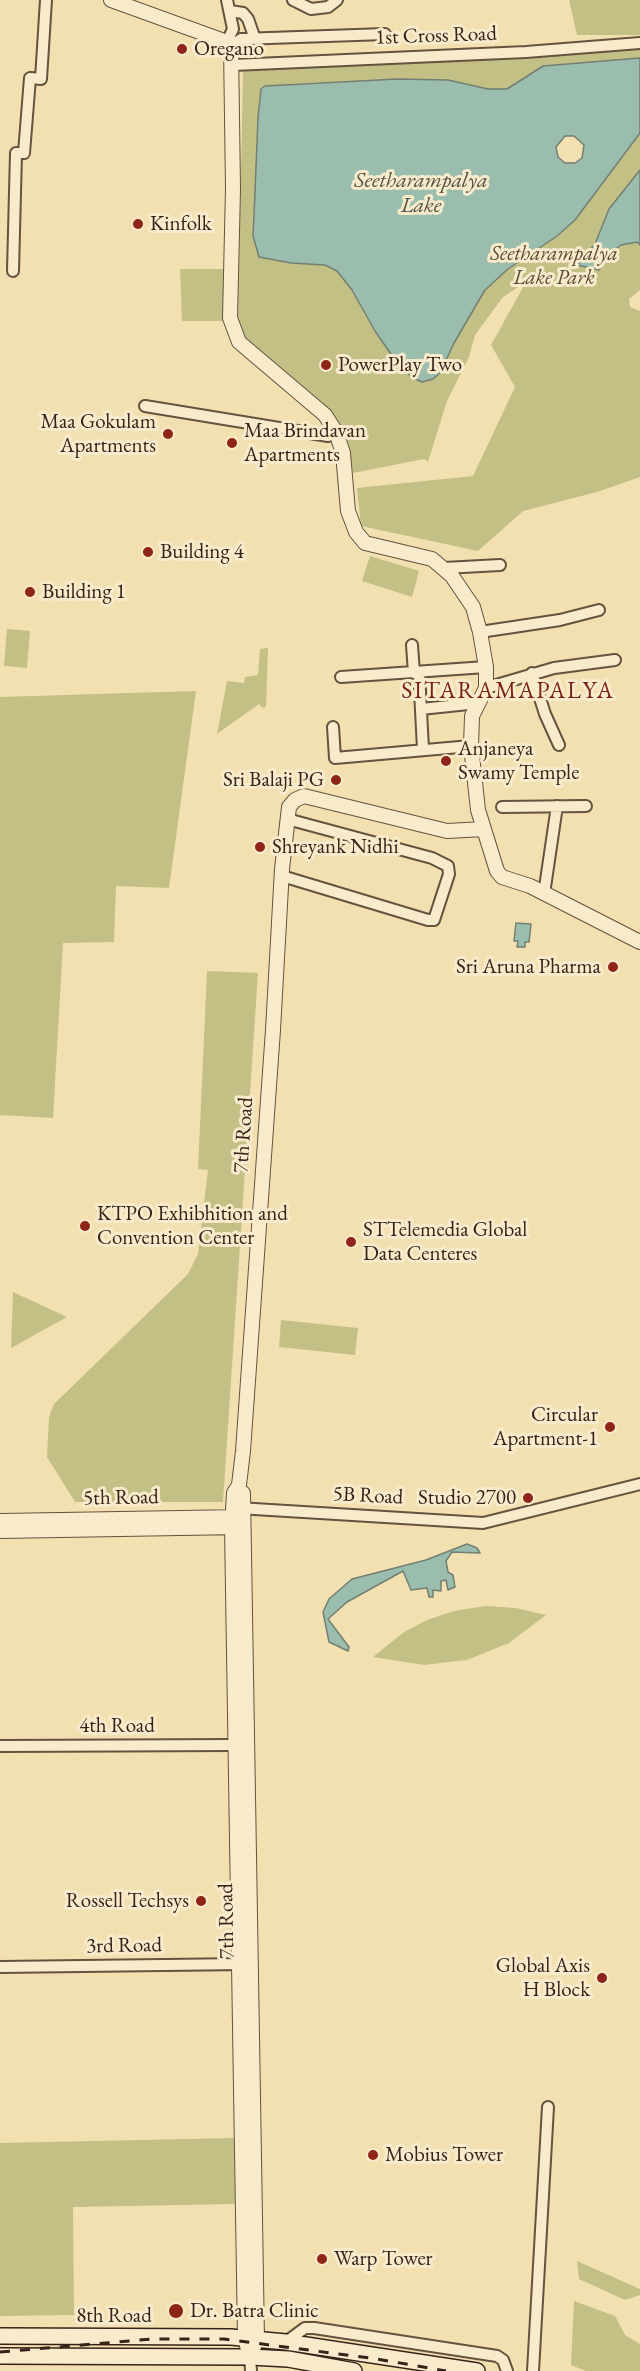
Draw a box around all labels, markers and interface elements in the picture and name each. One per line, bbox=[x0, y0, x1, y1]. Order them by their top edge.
street label: 1st Cross Road bbox=[375, 21, 497, 51]
place label: Oregano bbox=[194, 36, 264, 62]
marker: Oregano bbox=[175, 42, 189, 56]
water label: Seetharampalya Lake bbox=[354, 168, 488, 220]
place label: Kinfolk bbox=[150, 211, 212, 237]
marker: Kinfolk bbox=[131, 217, 145, 231]
park label: Seetharampalya Lake Park bbox=[490, 241, 618, 291]
place label: PowerPlay Two bbox=[338, 352, 462, 378]
marker: PowerPlay Two bbox=[319, 358, 333, 372]
place label: Maa Gokulam Apartments bbox=[40, 409, 156, 459]
place label: Maa Brindavan Apartments bbox=[244, 418, 366, 468]
marker: Maa Gokulam Apartments bbox=[161, 427, 175, 441]
marker: Maa Brindavan Apartments bbox=[225, 436, 239, 450]
place label: Building 4 bbox=[160, 539, 244, 565]
marker: Building 4 bbox=[141, 545, 155, 559]
place label: Building 1 bbox=[42, 579, 126, 605]
marker: Building 1 bbox=[23, 585, 37, 599]
district label: SITARAMAPALYA bbox=[401, 677, 615, 705]
place label: Anjaneya Swamy Temple bbox=[458, 736, 579, 786]
marker: Anjaneya Swamy Temple bbox=[439, 754, 453, 768]
place label: Sri Balaji PG bbox=[223, 767, 324, 793]
marker: Sri Balaji PG bbox=[329, 773, 343, 787]
place label: Shreyank Nidhi bbox=[272, 834, 399, 860]
marker: Shreyank Nidhi bbox=[253, 840, 267, 854]
place label: Sri Aruna Pharma bbox=[456, 954, 601, 980]
marker: Sri Aruna Pharma bbox=[606, 960, 620, 974]
street label: 7th Road bbox=[229, 1096, 259, 1174]
place label: KTPO Exhibhition and Convention Center bbox=[97, 1201, 288, 1251]
place label: STTelemedia Global Data Centeres bbox=[363, 1217, 527, 1267]
marker: KTPO Exhibhition and Convention Center bbox=[78, 1219, 92, 1233]
marker: STTelemedia Global Data Centeres bbox=[344, 1235, 358, 1249]
place label: Circular Apartment-1 bbox=[493, 1402, 598, 1452]
marker: Circular Apartment-1 bbox=[603, 1420, 617, 1434]
street label: 5B Road bbox=[332, 1482, 404, 1510]
street label: 5th Road bbox=[83, 1485, 159, 1511]
place label: Studio 2700 bbox=[418, 1485, 516, 1511]
marker: Studio 2700 bbox=[521, 1491, 535, 1505]
street label: 4th Road bbox=[79, 1713, 155, 1739]
street label: 7th Road bbox=[214, 1883, 240, 1959]
place label: Rossell Techsys bbox=[66, 1888, 189, 1914]
marker: Rossell Techsys bbox=[194, 1894, 208, 1908]
street label: 3rd Road bbox=[86, 1933, 162, 1959]
place label: Global Axis H Block bbox=[496, 1953, 590, 2003]
marker: Global Axis H Block bbox=[595, 1971, 609, 1985]
place label: Mobius Tower bbox=[385, 2142, 503, 2168]
marker: Mobius Tower bbox=[366, 2148, 380, 2162]
place label: Warp Tower bbox=[334, 2246, 433, 2272]
marker: Warp Tower bbox=[315, 2252, 329, 2266]
place label: Dr. Batra Clinic bbox=[190, 2298, 319, 2324]
marker: Dr. Batra Clinic bbox=[167, 2302, 185, 2320]
street label: 8th Road bbox=[76, 2303, 152, 2329]

